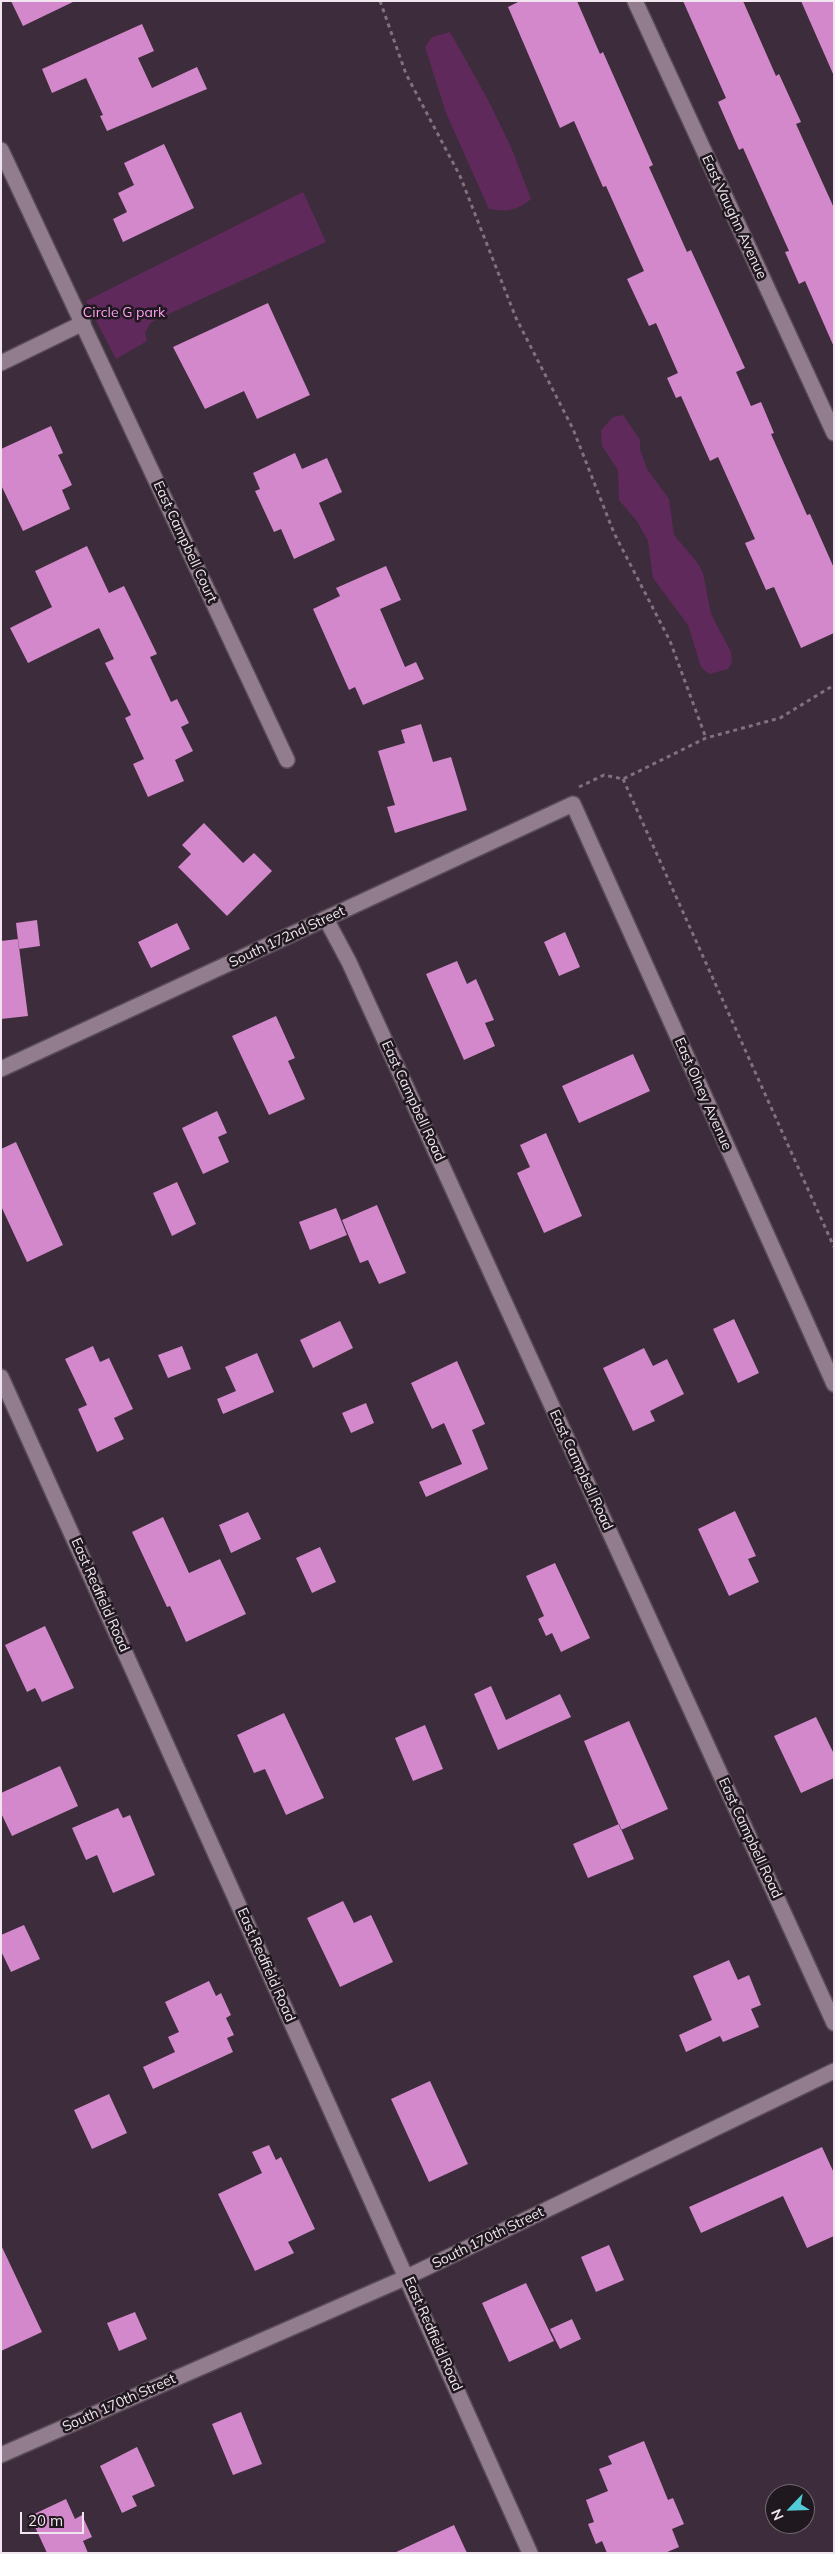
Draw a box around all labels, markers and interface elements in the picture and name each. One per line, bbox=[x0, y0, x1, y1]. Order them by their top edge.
street label: East Vaughn Avenue bbox=[698, 152, 770, 282]
park label: Circle G park bbox=[83, 305, 165, 321]
street label: East Campbell Court bbox=[149, 479, 221, 605]
street label: South 172nd Street bbox=[226, 903, 348, 971]
street label: East Olney Avenue bbox=[671, 1035, 735, 1153]
street label: East Campbell Road bbox=[378, 1038, 448, 1164]
street label: East Campbell Road bbox=[546, 1407, 616, 1533]
street label: East Redfield Road bbox=[67, 1535, 133, 1655]
street label: East Campbell Road bbox=[715, 1775, 785, 1901]
street label: East Redfield Road bbox=[233, 1905, 299, 2025]
street label: South 170th Street bbox=[429, 2204, 547, 2272]
street label: East Redfield Road bbox=[400, 2274, 466, 2394]
street label: South 170th Street bbox=[60, 2370, 178, 2436]
north arrow bbox=[765, 2484, 815, 2534]
scale bar bbox=[22, 2502, 86, 2534]
text: N bbox=[767, 2506, 788, 2523]
text: 20 m bbox=[28, 2511, 63, 2530]

